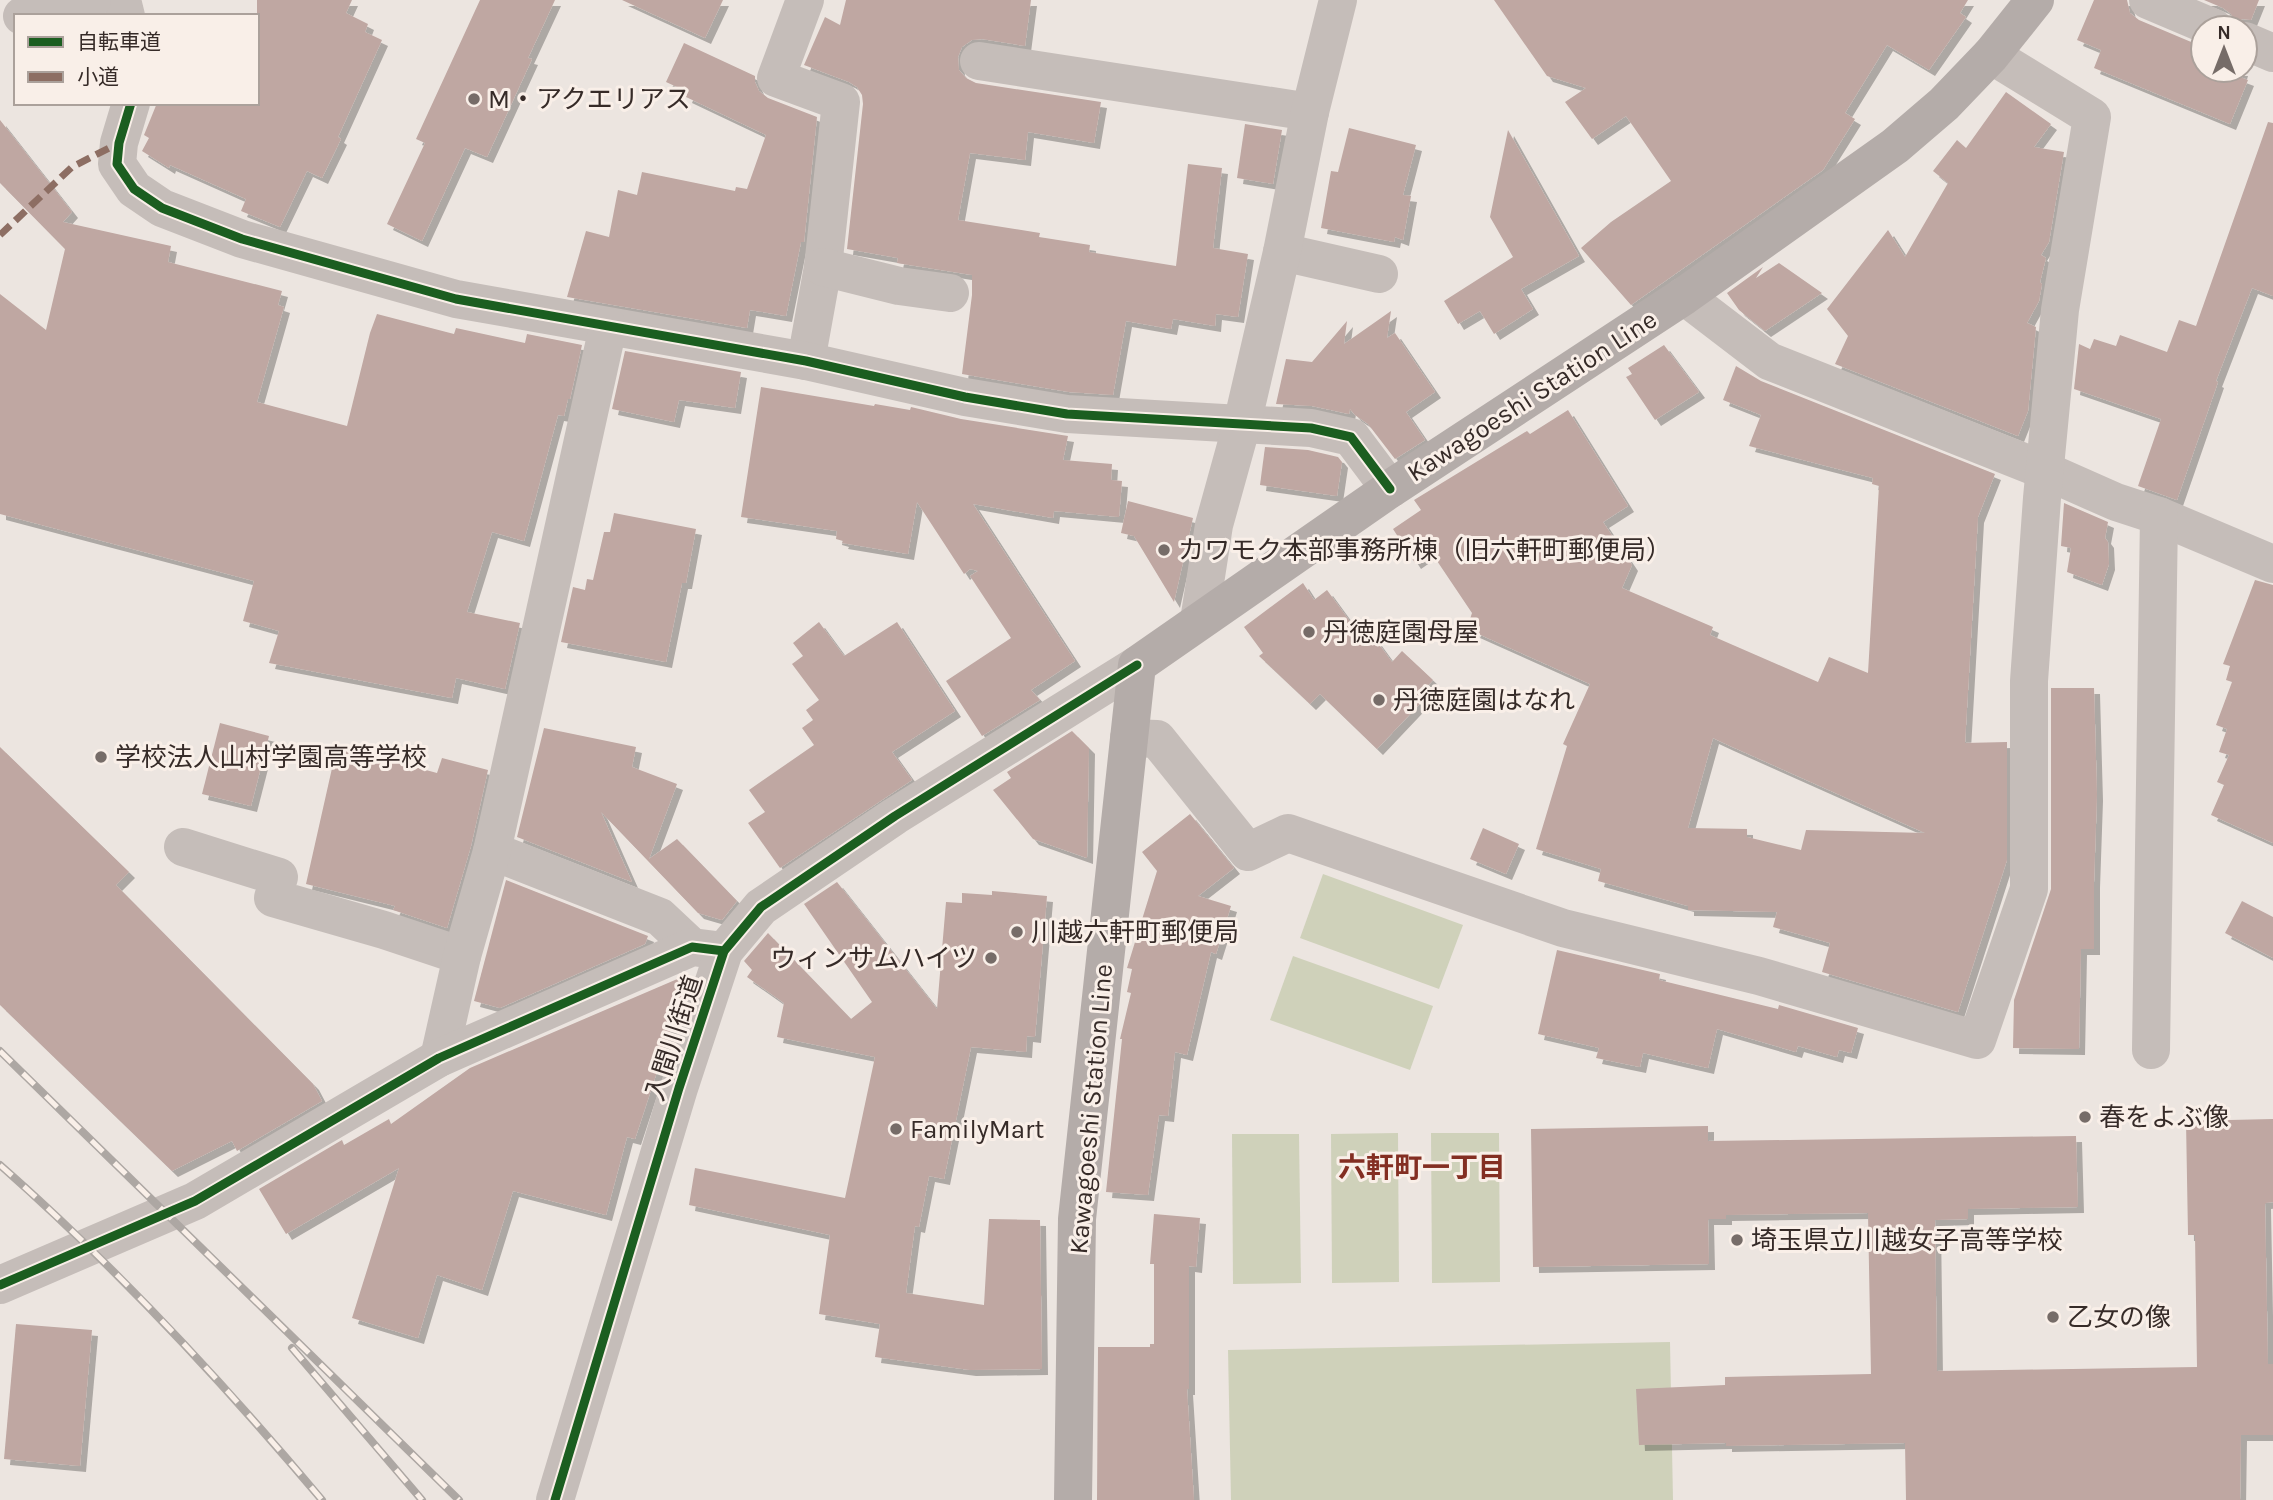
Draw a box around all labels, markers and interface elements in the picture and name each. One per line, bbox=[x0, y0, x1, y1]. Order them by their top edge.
legend bbox=[14, 14, 259, 105]
north arrow bbox=[2189, 14, 2259, 84]
text: N bbox=[2217, 22, 2231, 44]
text: 自転車道 bbox=[77, 30, 161, 54]
text: 小道 bbox=[77, 65, 119, 89]
place label: M・アクエリアス bbox=[488, 84, 691, 115]
marker: M・アクエリアス bbox=[466, 91, 482, 107]
street label: Kawagoeshi Station Line bbox=[1401, 304, 1663, 488]
place label: カワモク本部事務所棟（旧六軒町郵便局） bbox=[1178, 535, 1672, 566]
marker: カワモク本部事務所棟（旧六軒町郵便局） bbox=[1156, 542, 1172, 558]
place label: 丹徳庭園母屋 bbox=[1323, 617, 1479, 648]
marker: 丹徳庭園母屋 bbox=[1301, 624, 1317, 640]
place label: 丹徳庭園はなれ bbox=[1393, 685, 1575, 716]
marker: 丹徳庭園はなれ bbox=[1371, 692, 1387, 708]
place label: 学校法人山村学園高等学校 bbox=[115, 742, 427, 773]
marker: 学校法人山村学園高等学校 bbox=[93, 749, 109, 765]
place label: 川越六軒町郵便局 bbox=[1031, 917, 1239, 948]
marker: 川越六軒町郵便局 bbox=[1009, 924, 1025, 940]
place label: ウィンサムハイツ bbox=[770, 943, 977, 974]
marker: ウィンサムハイツ bbox=[983, 950, 999, 966]
street label: Kawagoeshi Station Line bbox=[1063, 963, 1119, 1255]
street label: 入間川街道 bbox=[639, 971, 709, 1105]
place label: 春をよぶ像 bbox=[2099, 1102, 2229, 1133]
marker: 春をよぶ像 bbox=[2077, 1109, 2093, 1125]
place label: FamilyMart bbox=[910, 1114, 1045, 1145]
marker: FamilyMart bbox=[888, 1121, 904, 1137]
district label: 六軒町一丁目 bbox=[1338, 1151, 1506, 1184]
place label: 埼玉県立川越女子高等学校 bbox=[1751, 1225, 2063, 1256]
marker: 埼玉県立川越女子高等学校 bbox=[1729, 1232, 1745, 1248]
place label: 乙女の像 bbox=[2067, 1302, 2171, 1333]
marker: 乙女の像 bbox=[2045, 1309, 2061, 1325]

